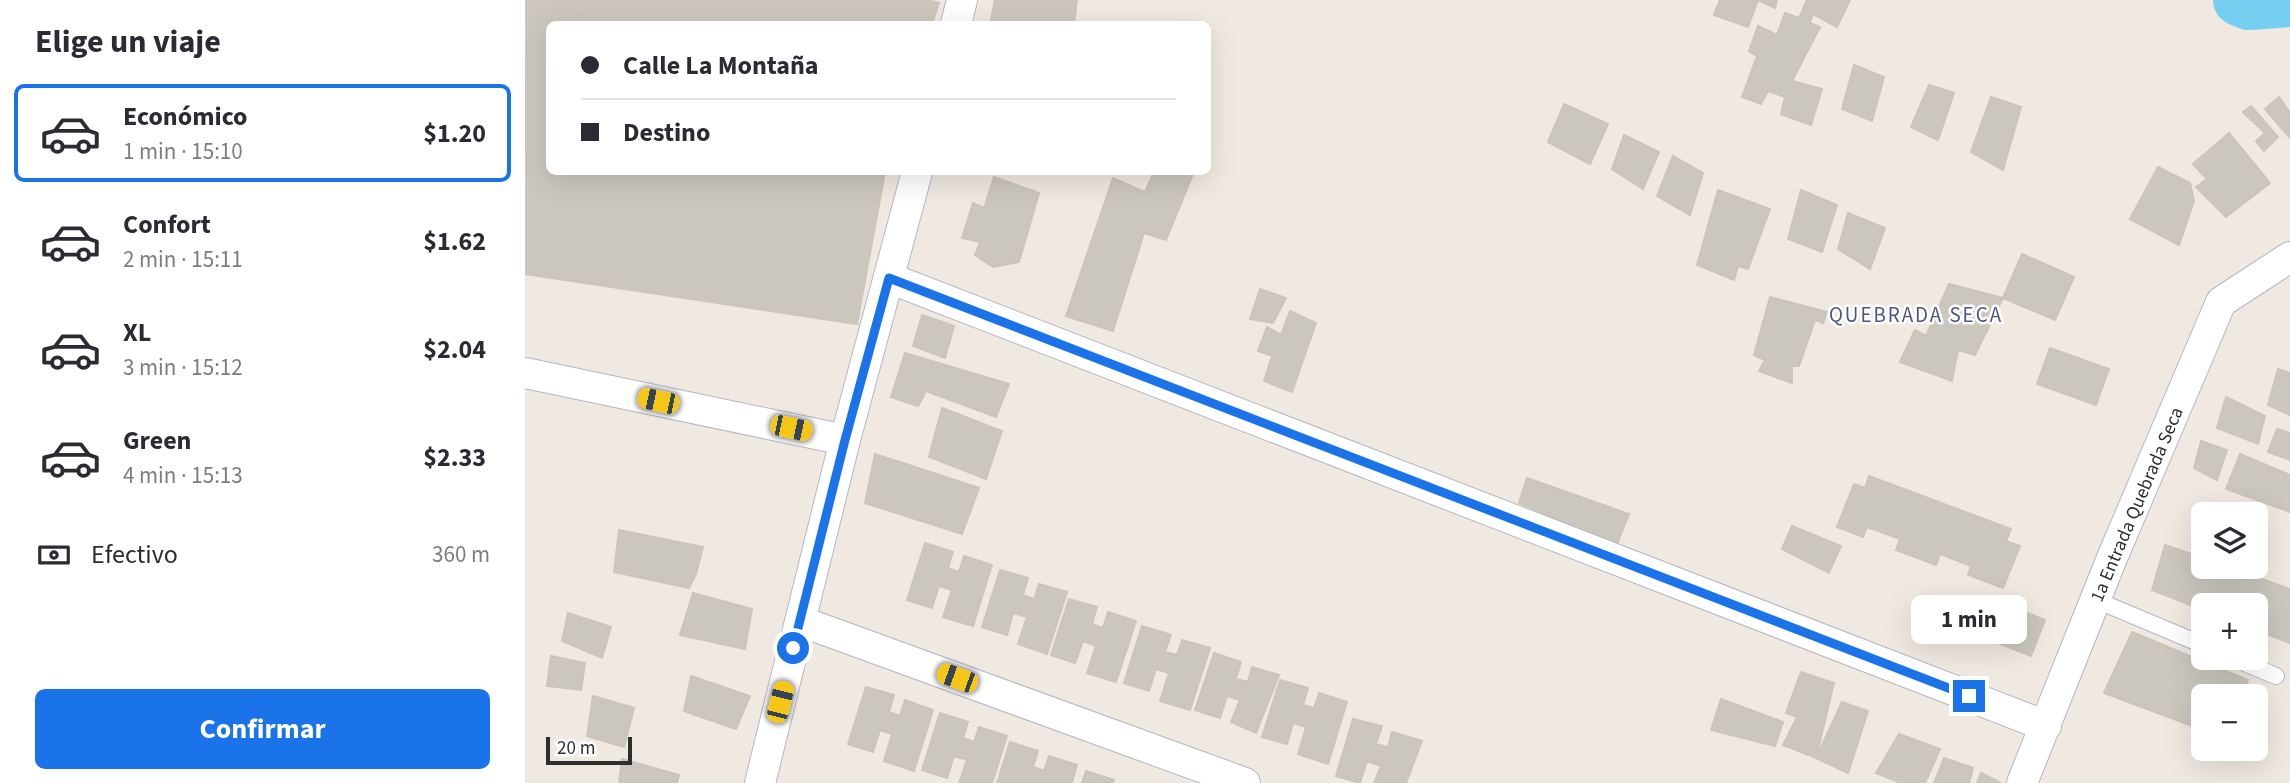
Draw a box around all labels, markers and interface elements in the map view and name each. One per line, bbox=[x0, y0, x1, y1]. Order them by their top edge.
text: Elige un viaje bbox=[35, 19, 221, 65]
text: Calle La Montaña bbox=[623, 47, 819, 84]
text: Económico bbox=[123, 98, 248, 135]
icon: car bbox=[39, 102, 102, 165]
text: Destino bbox=[623, 114, 710, 151]
text: $1.20 bbox=[423, 115, 486, 152]
text: 1 min · 15:10 bbox=[123, 135, 243, 168]
text: Confort bbox=[123, 206, 211, 243]
icon: car bbox=[39, 210, 102, 273]
text: $1.62 bbox=[423, 223, 486, 260]
text: 2 min · 15:11 bbox=[123, 243, 243, 276]
district label: QUEBRADA SECA bbox=[1829, 300, 2003, 330]
text: XL bbox=[123, 314, 151, 351]
icon: car bbox=[39, 318, 102, 381]
text: $2.04 bbox=[423, 331, 486, 368]
text: 3 min · 15:12 bbox=[123, 351, 243, 384]
car bbox=[636, 386, 681, 416]
street label: 1a Entrada Quebrada Seca bbox=[2084, 403, 2191, 606]
car bbox=[769, 413, 814, 443]
text: Green bbox=[123, 422, 191, 459]
icon: car bbox=[39, 426, 102, 489]
text: $2.33 bbox=[423, 439, 486, 476]
text: 4 min · 15:13 bbox=[123, 459, 243, 492]
map controls bbox=[2191, 502, 2268, 761]
button: layers bbox=[2191, 502, 2268, 579]
icon: cash bbox=[35, 536, 73, 574]
text: Efectivo bbox=[91, 536, 178, 573]
text: 360 m bbox=[432, 538, 490, 571]
button: + bbox=[2191, 593, 2268, 670]
callout: 1 min bbox=[1911, 594, 2027, 644]
text: 1 min bbox=[1941, 603, 1997, 636]
route start bbox=[777, 632, 809, 664]
car bbox=[934, 661, 981, 695]
car bbox=[765, 679, 796, 725]
route end bbox=[1953, 680, 1985, 712]
button: − bbox=[2191, 684, 2268, 761]
button: Confirmar bbox=[35, 689, 490, 769]
scale bar bbox=[546, 734, 632, 766]
text: 20 m bbox=[557, 735, 595, 762]

